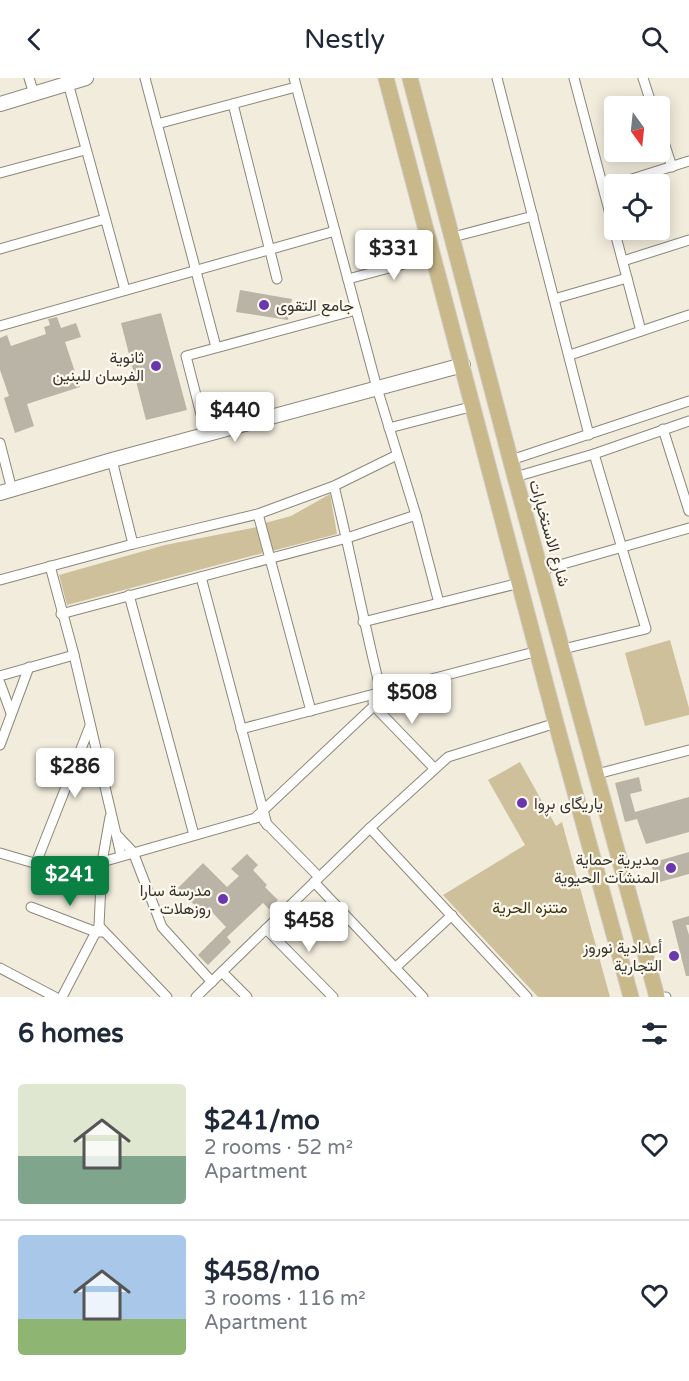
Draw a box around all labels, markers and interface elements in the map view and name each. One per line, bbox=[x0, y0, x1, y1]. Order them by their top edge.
icon: back bbox=[18, 23, 51, 56]
text: Nestly bbox=[304, 23, 385, 56]
icon: search bbox=[638, 23, 671, 56]
north arrow bbox=[604, 96, 670, 162]
map controls bbox=[604, 96, 670, 240]
button: locate bbox=[604, 174, 670, 240]
pin: $331 bbox=[358, 230, 430, 281]
text: $331 bbox=[369, 237, 419, 261]
place label: جامع التقوى bbox=[276, 296, 354, 317]
marker: جامع التقوى bbox=[257, 298, 271, 312]
place label: ثانوية الفرسان للبنين bbox=[52, 348, 144, 386]
marker: ثانوية الفرسان للبنين bbox=[149, 359, 163, 373]
pin: $440 bbox=[199, 392, 271, 443]
text: $440 bbox=[210, 399, 260, 423]
street label: شارع الاستخبارات bbox=[523, 478, 574, 589]
pin: $508 bbox=[376, 674, 448, 725]
text: $508 bbox=[387, 681, 437, 705]
pin: $286 bbox=[39, 748, 111, 799]
text: $286 bbox=[50, 755, 100, 779]
place label: یاریگای بڕوا bbox=[534, 794, 603, 817]
marker: یاریگای بڕوا bbox=[515, 796, 529, 810]
place label: مديرية حماية المنشآت الحيوية bbox=[554, 850, 659, 888]
pin: $241 bbox=[34, 856, 106, 907]
marker: مديرية حماية المنشآت الحيوية bbox=[664, 861, 678, 875]
text: $241 bbox=[45, 863, 95, 887]
place label: مدرسة سارا - روزهلات bbox=[140, 881, 211, 919]
marker: مدرسة سارا - روزهلات bbox=[216, 892, 230, 906]
park label: متنزه الحرية bbox=[492, 898, 568, 918]
pin: $458 bbox=[273, 902, 345, 953]
text: $458 bbox=[284, 909, 334, 933]
place label: أعدادية نوروز التجارية bbox=[582, 938, 662, 976]
marker: أعدادية نوروز التجارية bbox=[667, 949, 681, 963]
icon: filters bbox=[638, 1017, 671, 1050]
text: 6 homes bbox=[18, 1018, 124, 1049]
text: $241/mo bbox=[204, 1105, 320, 1136]
icon: home bbox=[66, 1108, 138, 1180]
icon: heart bbox=[638, 1128, 671, 1161]
text: 2 rooms · 52 m² bbox=[204, 1136, 353, 1160]
text: Apartment bbox=[204, 1160, 307, 1184]
text: $458/mo bbox=[204, 1256, 320, 1287]
icon: home bbox=[66, 1259, 138, 1331]
icon: heart bbox=[638, 1279, 671, 1312]
text: 3 rooms · 116 m² bbox=[204, 1287, 366, 1311]
text: Apartment bbox=[204, 1311, 307, 1335]

